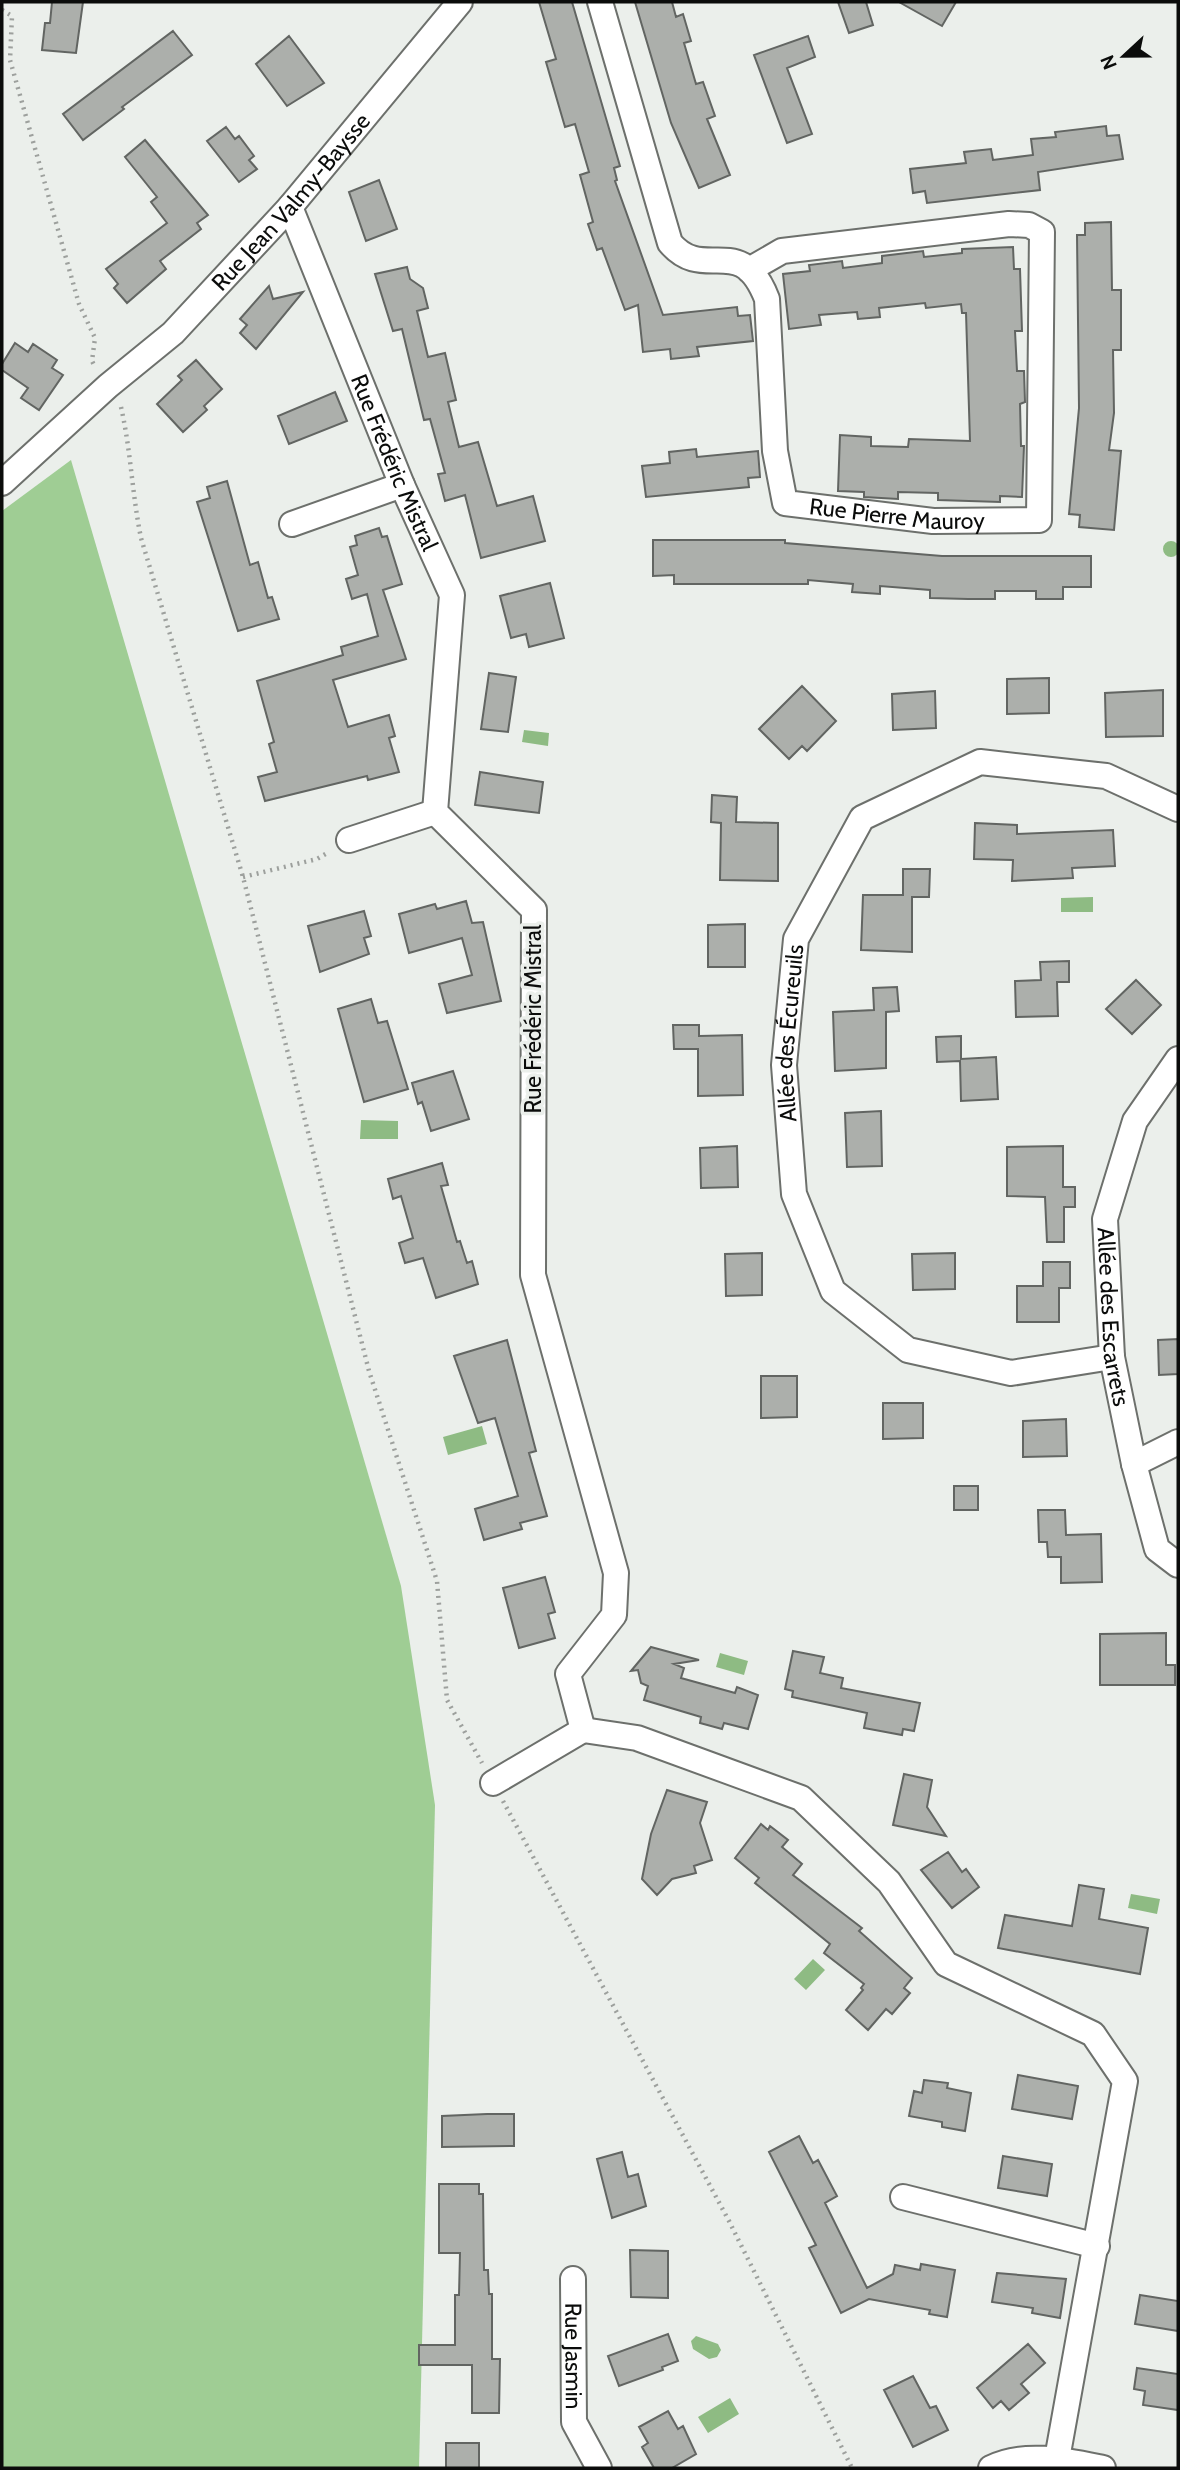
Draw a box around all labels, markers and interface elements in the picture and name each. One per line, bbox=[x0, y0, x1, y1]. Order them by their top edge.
north arrow bbox=[1089, 21, 1159, 91]
text: N bbox=[1096, 52, 1122, 73]
street label: Rue Jean Valmy-Baysse bbox=[206, 107, 376, 296]
street label: Rue Frédéric Mistral bbox=[345, 370, 444, 556]
street label: Rue Pierre Mauroy bbox=[808, 492, 985, 535]
street label: Rue Frédéric Mistral bbox=[519, 924, 547, 1113]
street label: Allée des Écureuils bbox=[770, 943, 809, 1123]
street label: Allée des Escarrets bbox=[1091, 1226, 1136, 1409]
street label: Rue Jasmin bbox=[559, 2303, 588, 2409]

